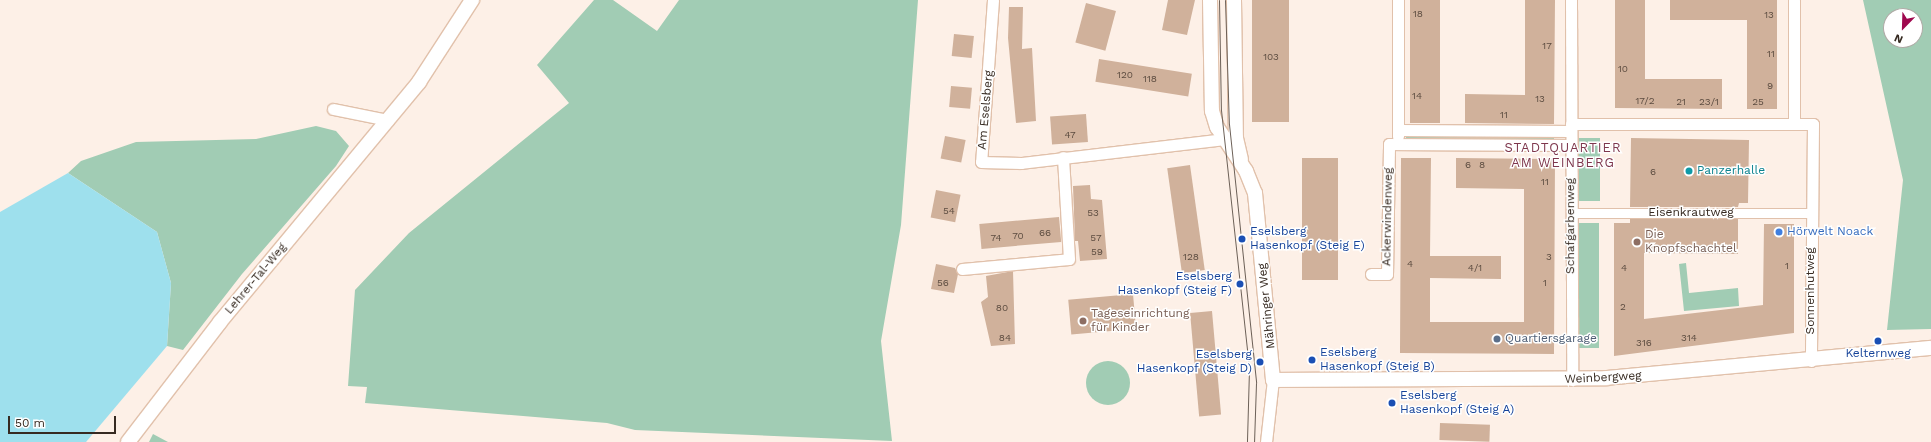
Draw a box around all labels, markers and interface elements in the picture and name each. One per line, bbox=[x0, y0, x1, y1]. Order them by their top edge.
house number: 18 bbox=[1413, 8, 1423, 20]
north arrow bbox=[1883, 8, 1923, 48]
house number: 13 bbox=[1764, 9, 1774, 21]
text: N bbox=[1892, 31, 1905, 46]
house number: 17 bbox=[1542, 40, 1552, 52]
house number: 11 bbox=[1767, 48, 1775, 60]
house number: 103 bbox=[1263, 51, 1279, 63]
house number: 10 bbox=[1618, 63, 1628, 75]
house number: 120 bbox=[1117, 69, 1133, 81]
street label: Am Eselsberg bbox=[975, 70, 997, 150]
house number: 118 bbox=[1143, 73, 1157, 85]
house number: 9 bbox=[1767, 80, 1773, 92]
house number: 14 bbox=[1412, 90, 1422, 102]
house number: 13 bbox=[1535, 93, 1545, 105]
house number: 17/2 bbox=[1635, 95, 1655, 107]
house number: 21 bbox=[1676, 96, 1686, 108]
house number: 23/1 bbox=[1699, 96, 1719, 108]
house number: 25 bbox=[1752, 96, 1764, 108]
house number: 11 bbox=[1500, 109, 1508, 121]
house number: 47 bbox=[1064, 129, 1076, 141]
district label: STADTQUARTIER AM WEINBERG bbox=[1504, 141, 1622, 172]
house number: 6 bbox=[1465, 159, 1471, 171]
house number: 8 bbox=[1479, 159, 1485, 171]
place label: Panzerhalle bbox=[1697, 164, 1765, 178]
house number: 6 bbox=[1650, 166, 1656, 178]
marker: Panzerhalle bbox=[1684, 166, 1694, 176]
street label: Ackerwindenweg bbox=[1380, 168, 1396, 266]
house number: 11 bbox=[1541, 176, 1549, 188]
street label: Schafgarbenweg bbox=[1564, 178, 1578, 274]
house number: 54 bbox=[943, 205, 955, 217]
street label: Eisenkrautweg bbox=[1648, 206, 1734, 220]
house number: 53 bbox=[1087, 207, 1099, 219]
place label: Eselsberg Hasenkopf (Steig E) bbox=[1250, 225, 1365, 253]
place label: Hörwelt Noack bbox=[1787, 225, 1873, 239]
house number: 66 bbox=[1039, 227, 1051, 239]
marker: Hörwelt Noack bbox=[1774, 227, 1784, 237]
place label: Die Knopfschachtel bbox=[1645, 228, 1737, 256]
house number: 70 bbox=[1012, 230, 1024, 242]
house number: 74 bbox=[990, 232, 1002, 244]
house number: 57 bbox=[1090, 232, 1102, 244]
marker: Eselsberg Hasenkopf (Steig E) bbox=[1237, 234, 1247, 244]
marker: Die Knopfschachtel bbox=[1632, 237, 1642, 247]
street label: Lehrer-Tal-Weg bbox=[222, 241, 290, 317]
house number: 59 bbox=[1091, 246, 1103, 258]
street label: Sonnenhutweg bbox=[1804, 247, 1818, 335]
house number: 128 bbox=[1183, 251, 1199, 263]
house number: 3 bbox=[1546, 251, 1552, 263]
house number: 4 bbox=[1407, 258, 1413, 270]
house number: 1 bbox=[1785, 260, 1789, 272]
street label: Mähringer Weg bbox=[1255, 262, 1279, 350]
house number: 4/1 bbox=[1468, 262, 1482, 274]
house number: 4 bbox=[1621, 262, 1627, 274]
place label: Eselsberg Hasenkopf (Steig F) bbox=[1117, 270, 1232, 298]
house number: 56 bbox=[937, 277, 949, 289]
house number: 1 bbox=[1543, 277, 1547, 289]
marker: Eselsberg Hasenkopf (Steig F) bbox=[1235, 279, 1245, 289]
house number: 2 bbox=[1620, 301, 1626, 313]
house number: 80 bbox=[996, 302, 1008, 314]
place label: Tageseinrichtung für Kinder bbox=[1091, 307, 1189, 335]
marker: Tageseinrichtung für Kinder bbox=[1078, 316, 1088, 326]
house number: 84 bbox=[999, 332, 1011, 344]
place label: Quartiersgarage bbox=[1505, 332, 1597, 346]
house number: 314 bbox=[1681, 332, 1697, 344]
marker: Quartiersgarage bbox=[1492, 334, 1502, 344]
marker: Kelternweg bbox=[1873, 336, 1883, 346]
house number: 316 bbox=[1636, 337, 1652, 349]
place label: Eselsberg Hasenkopf (Steig B) bbox=[1320, 346, 1435, 374]
place label: Kelternweg bbox=[1845, 347, 1911, 361]
place label: Eselsberg Hasenkopf (Steig D) bbox=[1136, 348, 1252, 376]
marker: Eselsberg Hasenkopf (Steig B) bbox=[1307, 355, 1317, 365]
marker: Eselsberg Hasenkopf (Steig D) bbox=[1255, 357, 1265, 367]
street label: Weinbergweg bbox=[1564, 369, 1642, 387]
place label: Eselsberg Hasenkopf (Steig A) bbox=[1400, 389, 1515, 417]
marker: Eselsberg Hasenkopf (Steig A) bbox=[1387, 398, 1397, 408]
scale bar bbox=[10, 408, 118, 434]
text: 50 m bbox=[15, 416, 45, 430]

